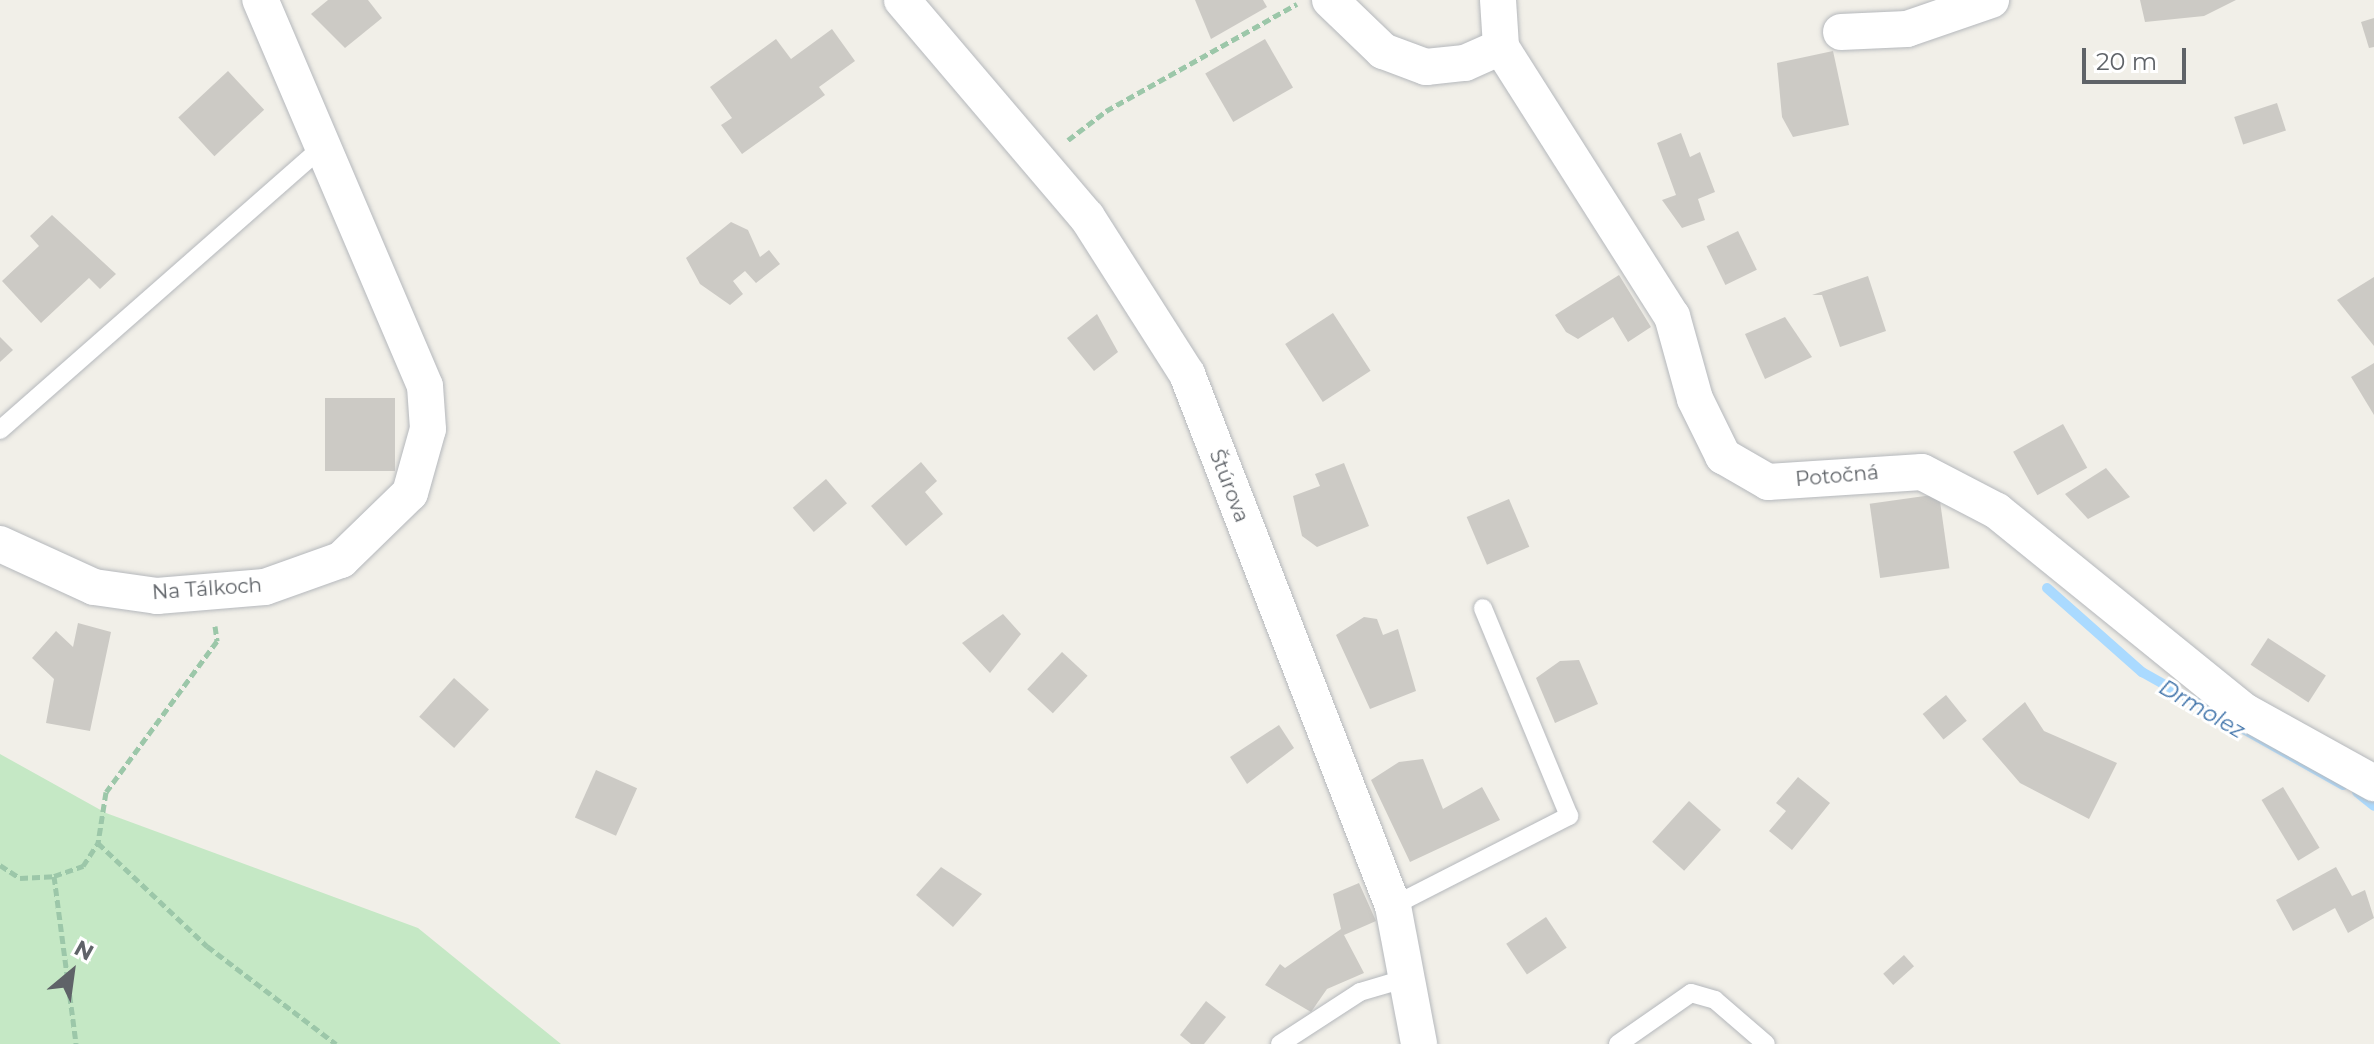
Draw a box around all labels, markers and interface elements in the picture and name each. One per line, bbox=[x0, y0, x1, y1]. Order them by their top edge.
scale bar bbox=[2086, 32, 2190, 82]
text: 20 m bbox=[2096, 47, 2157, 76]
street label: Štúrova bbox=[1204, 446, 1254, 526]
street label: Potočná bbox=[1794, 460, 1880, 492]
street label: Na Tálkoch bbox=[151, 573, 263, 605]
water label: Drmolez bbox=[2155, 674, 2249, 744]
north arrow bbox=[32, 932, 112, 1012]
text: N bbox=[70, 934, 98, 967]

